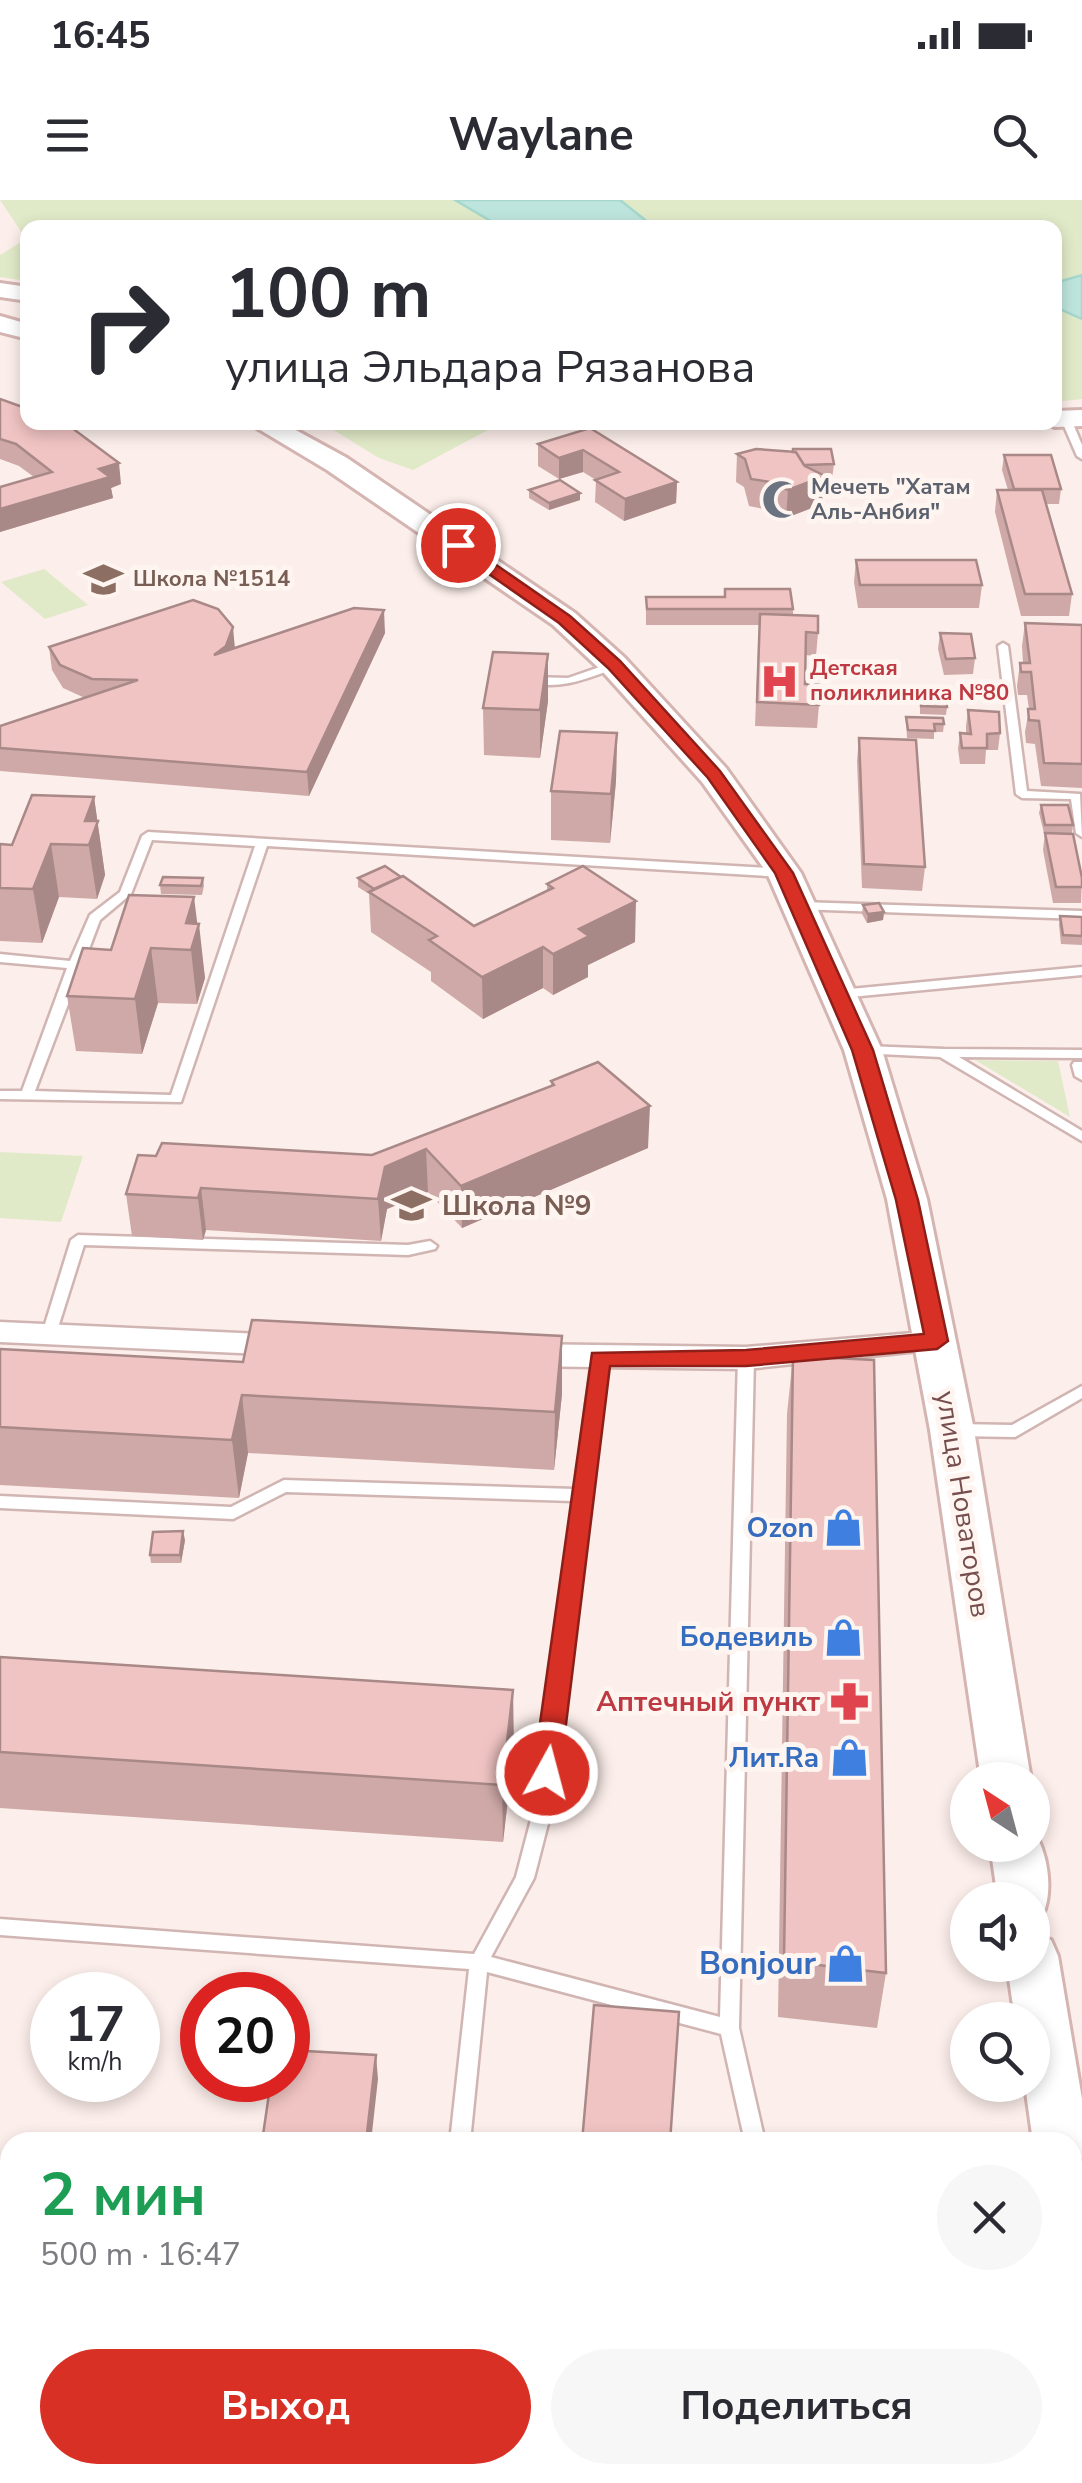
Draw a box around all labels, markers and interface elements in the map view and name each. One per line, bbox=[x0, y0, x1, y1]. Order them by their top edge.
text: 16:45 bbox=[50, 10, 151, 61]
text: Waylane bbox=[448, 105, 634, 166]
icon: menu bbox=[40, 108, 95, 163]
icon: search bbox=[987, 108, 1042, 163]
text: 100 m bbox=[225, 246, 431, 342]
icon: right bbox=[60, 260, 190, 390]
text: улица Эльдара Рязанова bbox=[225, 337, 755, 398]
place label: Мечеть "Хатам Аль-Анбия" bbox=[811, 472, 970, 527]
mosque icon: Мечеть "Хатам Аль-Анбия" bbox=[760, 479, 802, 521]
pin bbox=[416, 503, 501, 588]
icon: arrive bbox=[431, 518, 486, 573]
school or university icon: Школа №1514 bbox=[82, 558, 124, 600]
place label: Школа №1514 bbox=[133, 564, 290, 594]
place label: Детская поликлиника №80 bbox=[810, 653, 1009, 708]
hospital icon: Детская поликлиника №80 bbox=[759, 660, 801, 702]
school or university icon: Школа №9 bbox=[391, 1185, 433, 1227]
place label: Школа №9 bbox=[442, 1187, 592, 1225]
street label: улица Новаторов bbox=[926, 1388, 1000, 1620]
shop icon: Ozon bbox=[823, 1507, 865, 1549]
place label: Ozon bbox=[747, 1509, 814, 1547]
shop icon: Бодевиль bbox=[822, 1616, 864, 1658]
place label: Бодевиль bbox=[680, 1618, 813, 1656]
pharmacy icon: Аптечный пункт bbox=[829, 1681, 871, 1723]
place label: Аптечный пункт bbox=[596, 1683, 821, 1721]
position arrow bbox=[495, 1721, 599, 1825]
shop icon: Лит.Ra bbox=[828, 1737, 870, 1779]
place label: Лит.Ra bbox=[728, 1739, 819, 1777]
north arrow bbox=[950, 1762, 1050, 1862]
map controls bbox=[950, 1762, 1050, 2102]
button: sound bbox=[950, 1882, 1050, 1982]
place label: Bonjour bbox=[699, 1942, 816, 1985]
shop icon: Bonjour bbox=[825, 1942, 867, 1984]
speed limit sign: 20 bbox=[180, 1972, 310, 2102]
text: 17 bbox=[65, 1990, 125, 2059]
button: search bbox=[950, 2002, 1050, 2102]
text: km/h bbox=[67, 2045, 123, 2079]
text: 2 мин bbox=[40, 2154, 206, 2236]
button: close bbox=[937, 2165, 1042, 2270]
text: 500 m · 16:47 bbox=[40, 2233, 241, 2276]
button: Выход bbox=[40, 2349, 531, 2464]
button: Поделиться bbox=[551, 2349, 1042, 2464]

